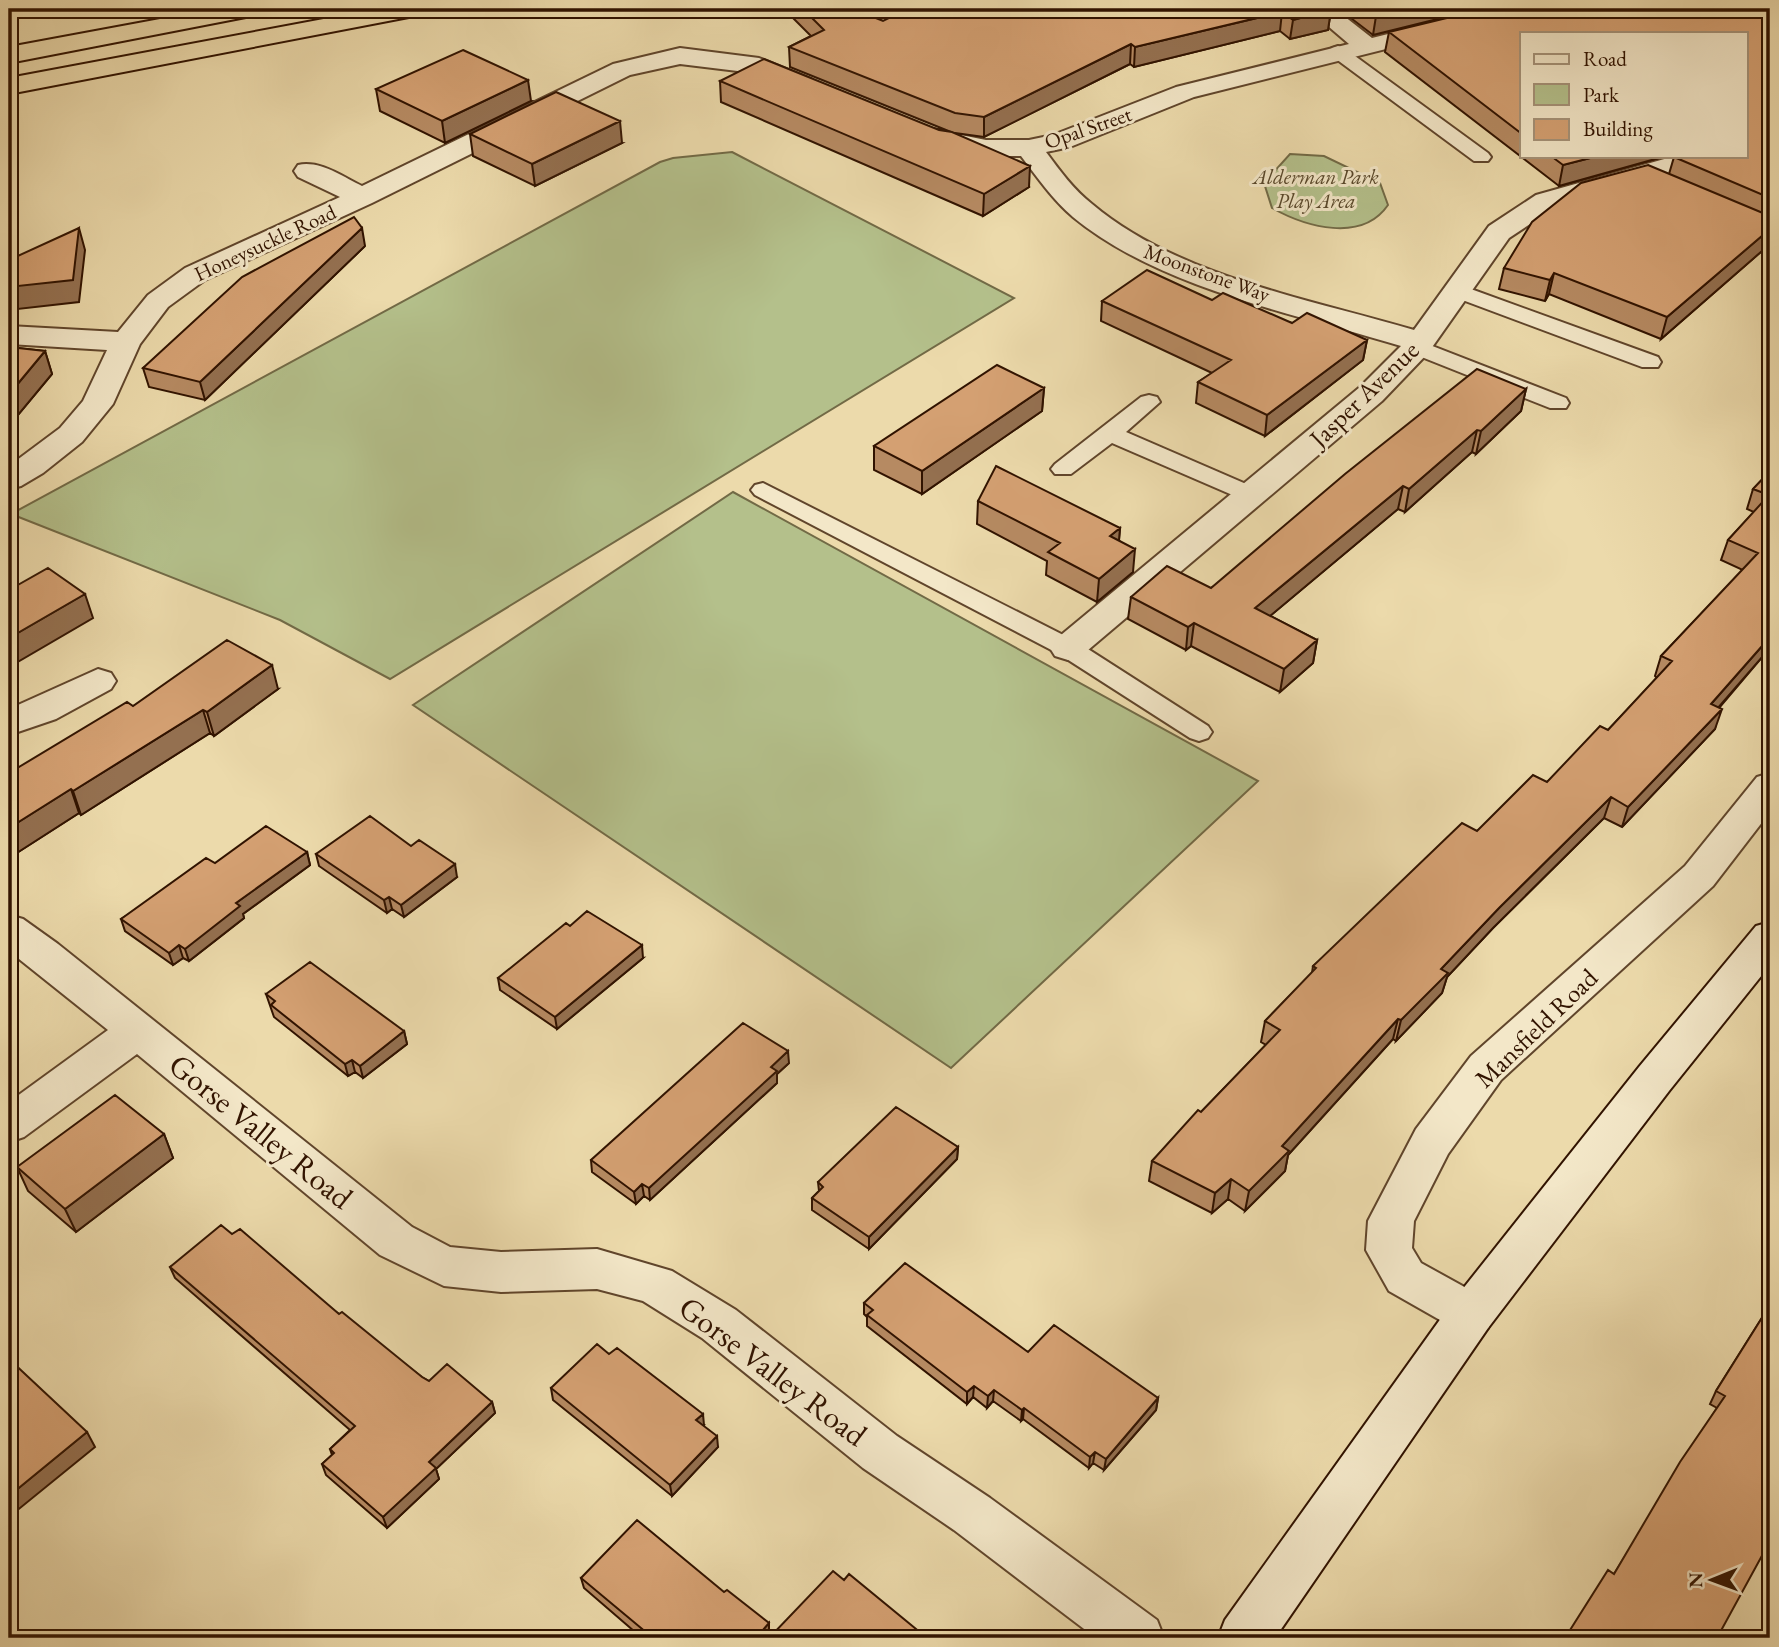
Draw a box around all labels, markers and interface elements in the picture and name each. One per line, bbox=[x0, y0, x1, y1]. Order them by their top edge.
legend bbox=[1520, 32, 1748, 158]
text: Road bbox=[1583, 45, 1627, 72]
text: Park bbox=[1583, 81, 1620, 108]
street label: Opal Street bbox=[1041, 100, 1135, 155]
text: Building bbox=[1583, 115, 1653, 142]
park label: Alderman Park Play Area bbox=[1251, 163, 1379, 214]
street label: Honeysuckle Road bbox=[190, 198, 340, 287]
street label: Moonstone Way bbox=[1140, 237, 1275, 308]
street label: Jasper Avenue bbox=[1300, 333, 1426, 456]
street label: Mansfield Road bbox=[1467, 960, 1605, 1095]
street label: Gorse Valley Road bbox=[160, 1044, 362, 1219]
street label: Gorse Valley Road bbox=[670, 1286, 876, 1456]
north arrow bbox=[1678, 1546, 1748, 1616]
text: N bbox=[1683, 1572, 1708, 1588]

